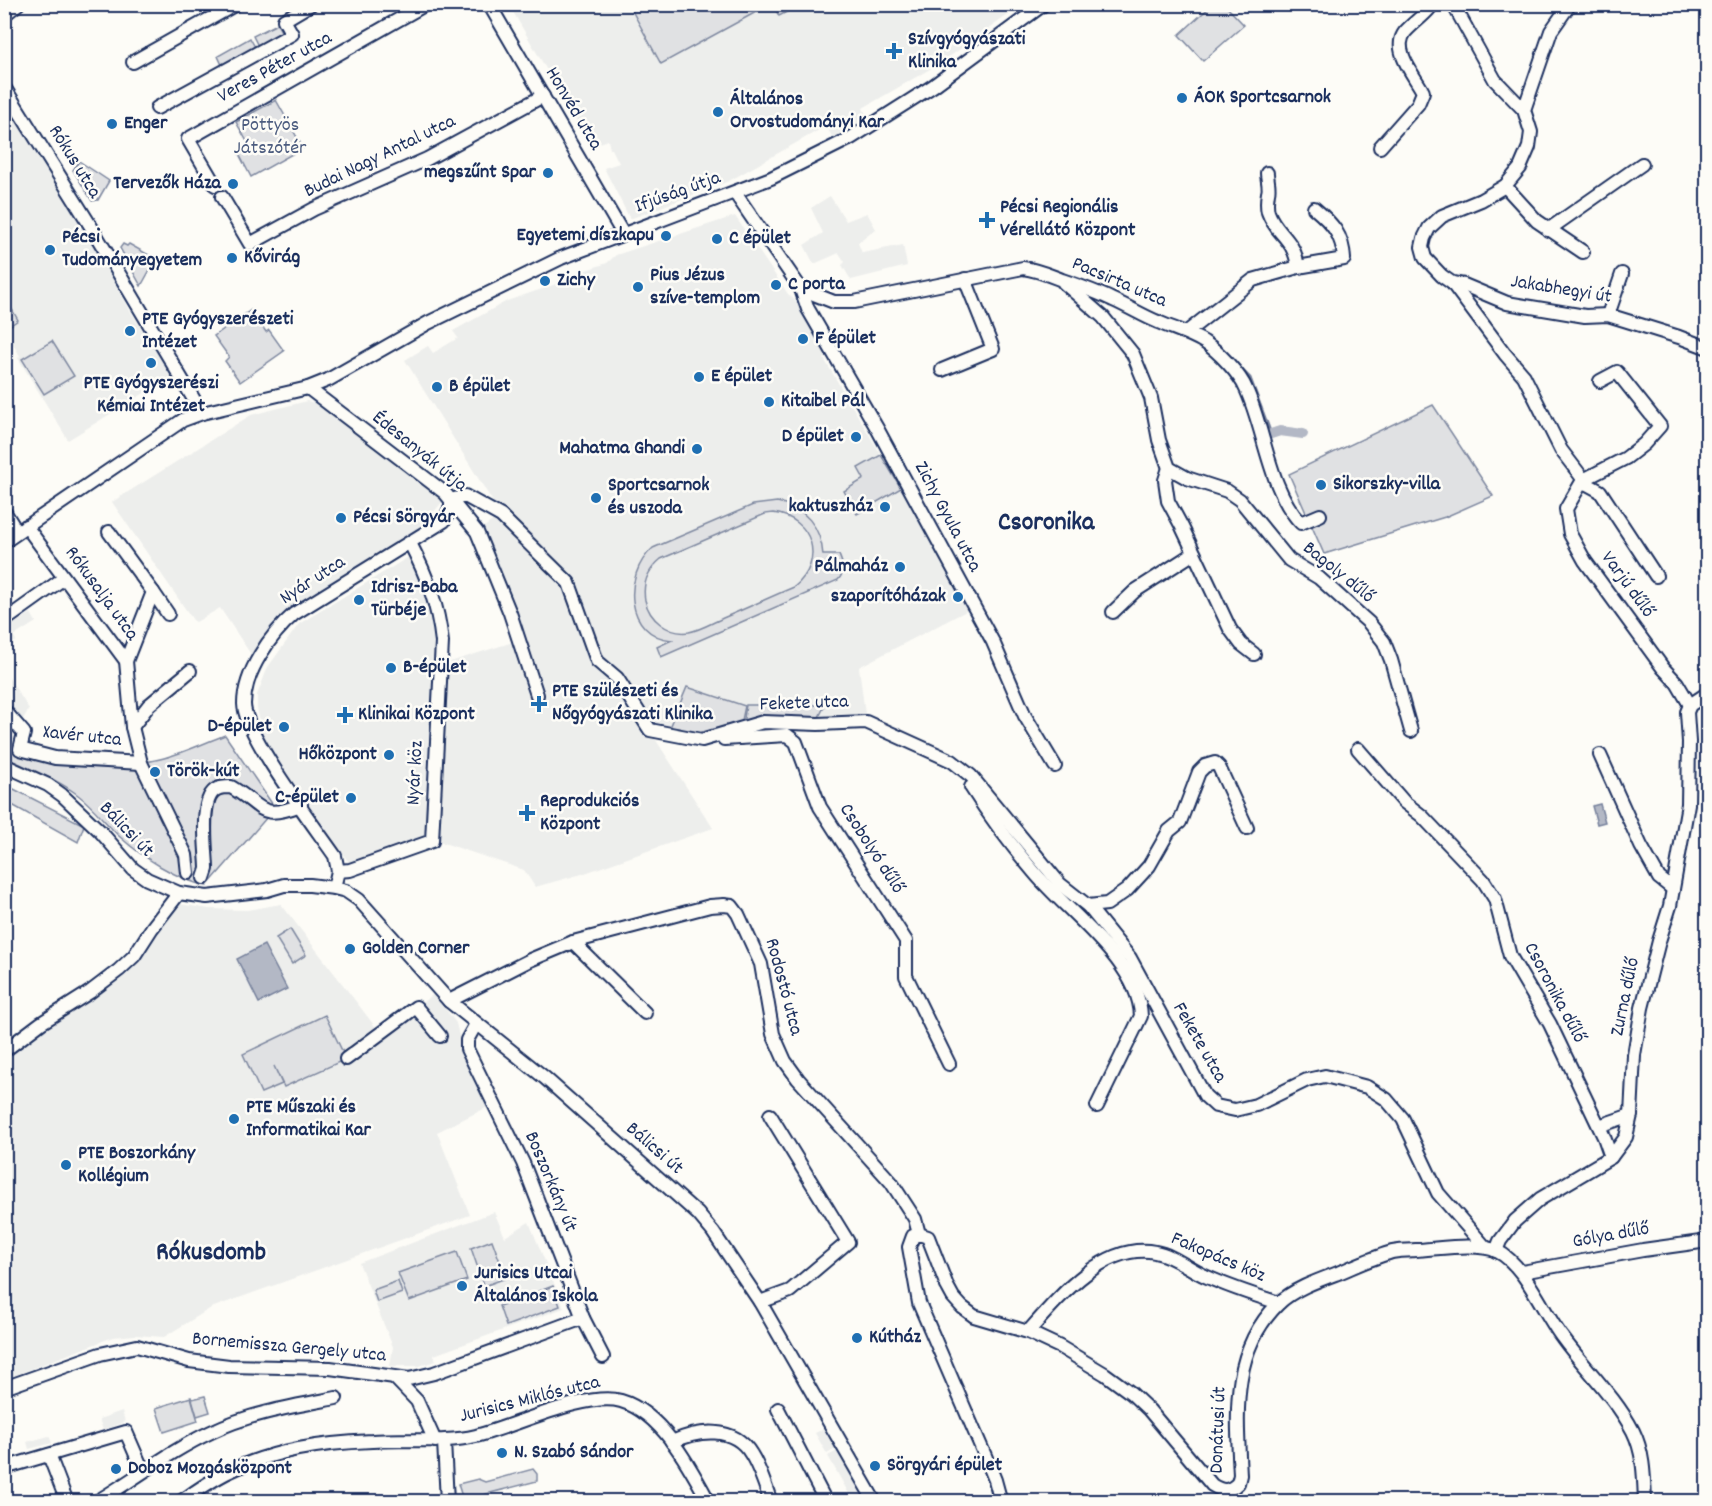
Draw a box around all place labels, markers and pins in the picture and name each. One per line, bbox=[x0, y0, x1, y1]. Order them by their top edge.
place label: Szívgyógyászati Klinika bbox=[908, 26, 1026, 77]
marker: Szívgyógyászati Klinika bbox=[885, 42, 903, 60]
place label: ÁOK Sportcsarnok bbox=[1194, 84, 1331, 112]
place label: Általános Orvostudományi Kar bbox=[730, 86, 885, 137]
marker: ÁOK Sportcsarnok bbox=[1175, 91, 1189, 105]
marker: Általános Orvostudományi Kar bbox=[711, 105, 725, 119]
place label: Enger bbox=[124, 110, 168, 138]
marker: Enger bbox=[105, 117, 119, 131]
place label: megszűnt Spar bbox=[424, 159, 537, 187]
marker: megszűnt Spar bbox=[541, 166, 555, 180]
place label: Tervezők Háza bbox=[113, 170, 222, 198]
marker: Tervezők Háza bbox=[226, 177, 240, 191]
place label: Pécsi Regionális Vérellátó Központ bbox=[1000, 194, 1136, 245]
marker: Pécsi Regionális Vérellátó Központ bbox=[978, 211, 996, 229]
place label: Egyetemi díszkapu bbox=[517, 222, 654, 250]
place label: Pécsi Tudományegyetem bbox=[62, 224, 203, 275]
place label: C épület bbox=[729, 225, 791, 253]
marker: Egyetemi díszkapu bbox=[659, 229, 673, 243]
marker: C épület bbox=[710, 232, 724, 246]
marker: Pécsi Tudományegyetem bbox=[43, 243, 57, 257]
place label: Kővirág bbox=[244, 244, 301, 272]
marker: Kővirág bbox=[225, 251, 239, 265]
place label: Pius Jézus szíve-templom bbox=[650, 262, 760, 313]
place label: Zichy bbox=[557, 267, 596, 295]
place label: C porta bbox=[788, 271, 845, 299]
marker: Zichy bbox=[538, 274, 552, 288]
marker: C porta bbox=[769, 278, 783, 292]
marker: Pius Jézus szíve-templom bbox=[631, 280, 645, 294]
place label: PTE Gyógyszerészeti Intézet bbox=[142, 306, 294, 357]
marker: PTE Gyógyszerészeti Intézet bbox=[123, 324, 137, 338]
place label: F épület bbox=[815, 325, 877, 353]
marker: F épület bbox=[796, 332, 810, 346]
marker: PTE Gyógyszerészi Kémiai Intézet bbox=[144, 356, 158, 370]
place label: E épület bbox=[711, 363, 773, 391]
place label: PTE Gyógyszerészi Kémiai Intézet bbox=[83, 370, 219, 421]
marker: E épület bbox=[692, 370, 706, 384]
place label: B épület bbox=[449, 373, 511, 401]
marker: B épület bbox=[430, 380, 444, 394]
place label: Kitaibel Pál bbox=[781, 388, 865, 416]
marker: Kitaibel Pál bbox=[762, 395, 776, 409]
place label: D épület bbox=[782, 423, 845, 451]
marker: D épület bbox=[849, 430, 863, 444]
place label: Mahatma Ghandi bbox=[559, 435, 685, 463]
marker: Mahatma Ghandi bbox=[690, 442, 704, 456]
place label: Sikorszky-villa bbox=[1333, 471, 1441, 499]
place label: Sportcsarnok és uszoda bbox=[608, 472, 709, 523]
marker: Sikorszky-villa bbox=[1314, 478, 1328, 492]
marker: Sportcsarnok és uszoda bbox=[589, 491, 603, 505]
place label: kaktuszház bbox=[788, 493, 873, 521]
marker: kaktuszház bbox=[878, 500, 892, 514]
place label: Pécsi Sörgyár bbox=[353, 504, 455, 532]
marker: Pécsi Sörgyár bbox=[334, 511, 348, 525]
place label: Pálmaház bbox=[814, 553, 888, 581]
marker: Pálmaház bbox=[893, 560, 907, 574]
place label: Idrisz-Baba Türbéje bbox=[371, 574, 458, 625]
place label: szaporítóházak bbox=[831, 583, 946, 611]
marker: szaporítóházak bbox=[951, 590, 965, 604]
marker: Idrisz-Baba Türbéje bbox=[352, 593, 366, 607]
place label: B-épület bbox=[403, 654, 467, 682]
marker: B-épület bbox=[384, 661, 398, 675]
place label: PTE Szülészeti és Nőgyógyászati Klinika bbox=[552, 678, 713, 729]
marker: PTE Szülészeti és Nőgyógyászati Klinika bbox=[530, 695, 548, 713]
place label: Klinikai Központ bbox=[358, 701, 475, 729]
marker: Klinikai Központ bbox=[336, 706, 354, 724]
place label: D-épület bbox=[207, 713, 273, 741]
marker: D-épület bbox=[277, 720, 291, 734]
place label: Hőközpont bbox=[298, 741, 378, 769]
marker: Hőközpont bbox=[382, 748, 396, 762]
place label: Török-kút bbox=[167, 758, 240, 786]
marker: Török-kút bbox=[148, 765, 162, 779]
place label: C-épület bbox=[275, 784, 340, 812]
place label: Reprodukciós Központ bbox=[540, 788, 639, 839]
marker: C-épület bbox=[344, 791, 358, 805]
marker: Reprodukciós Központ bbox=[518, 804, 536, 822]
place label: Golden Corner bbox=[362, 935, 470, 963]
marker: Golden Corner bbox=[343, 942, 357, 956]
place label: PTE Műszaki és Informatikai Kar bbox=[246, 1094, 371, 1145]
marker: PTE Műszaki és Informatikai Kar bbox=[227, 1112, 241, 1126]
place label: PTE Boszorkány Kollégium bbox=[78, 1140, 196, 1191]
marker: PTE Boszorkány Kollégium bbox=[59, 1158, 73, 1172]
place label: Jurisics Utcai Általános Iskola bbox=[474, 1260, 598, 1311]
marker: Jurisics Utcai Általános Iskola bbox=[455, 1279, 469, 1293]
place label: Kútház bbox=[869, 1324, 921, 1352]
marker: Kútház bbox=[850, 1331, 864, 1345]
place label: N. Szabó Sándor bbox=[514, 1439, 634, 1467]
marker: N. Szabó Sándor bbox=[495, 1446, 509, 1460]
place label: Sörgyári épület bbox=[887, 1452, 1003, 1480]
place label: Doboz Mozgásközpont bbox=[128, 1455, 292, 1483]
marker: Sörgyári épület bbox=[868, 1459, 882, 1473]
marker: Doboz Mozgásközpont bbox=[109, 1462, 123, 1476]

